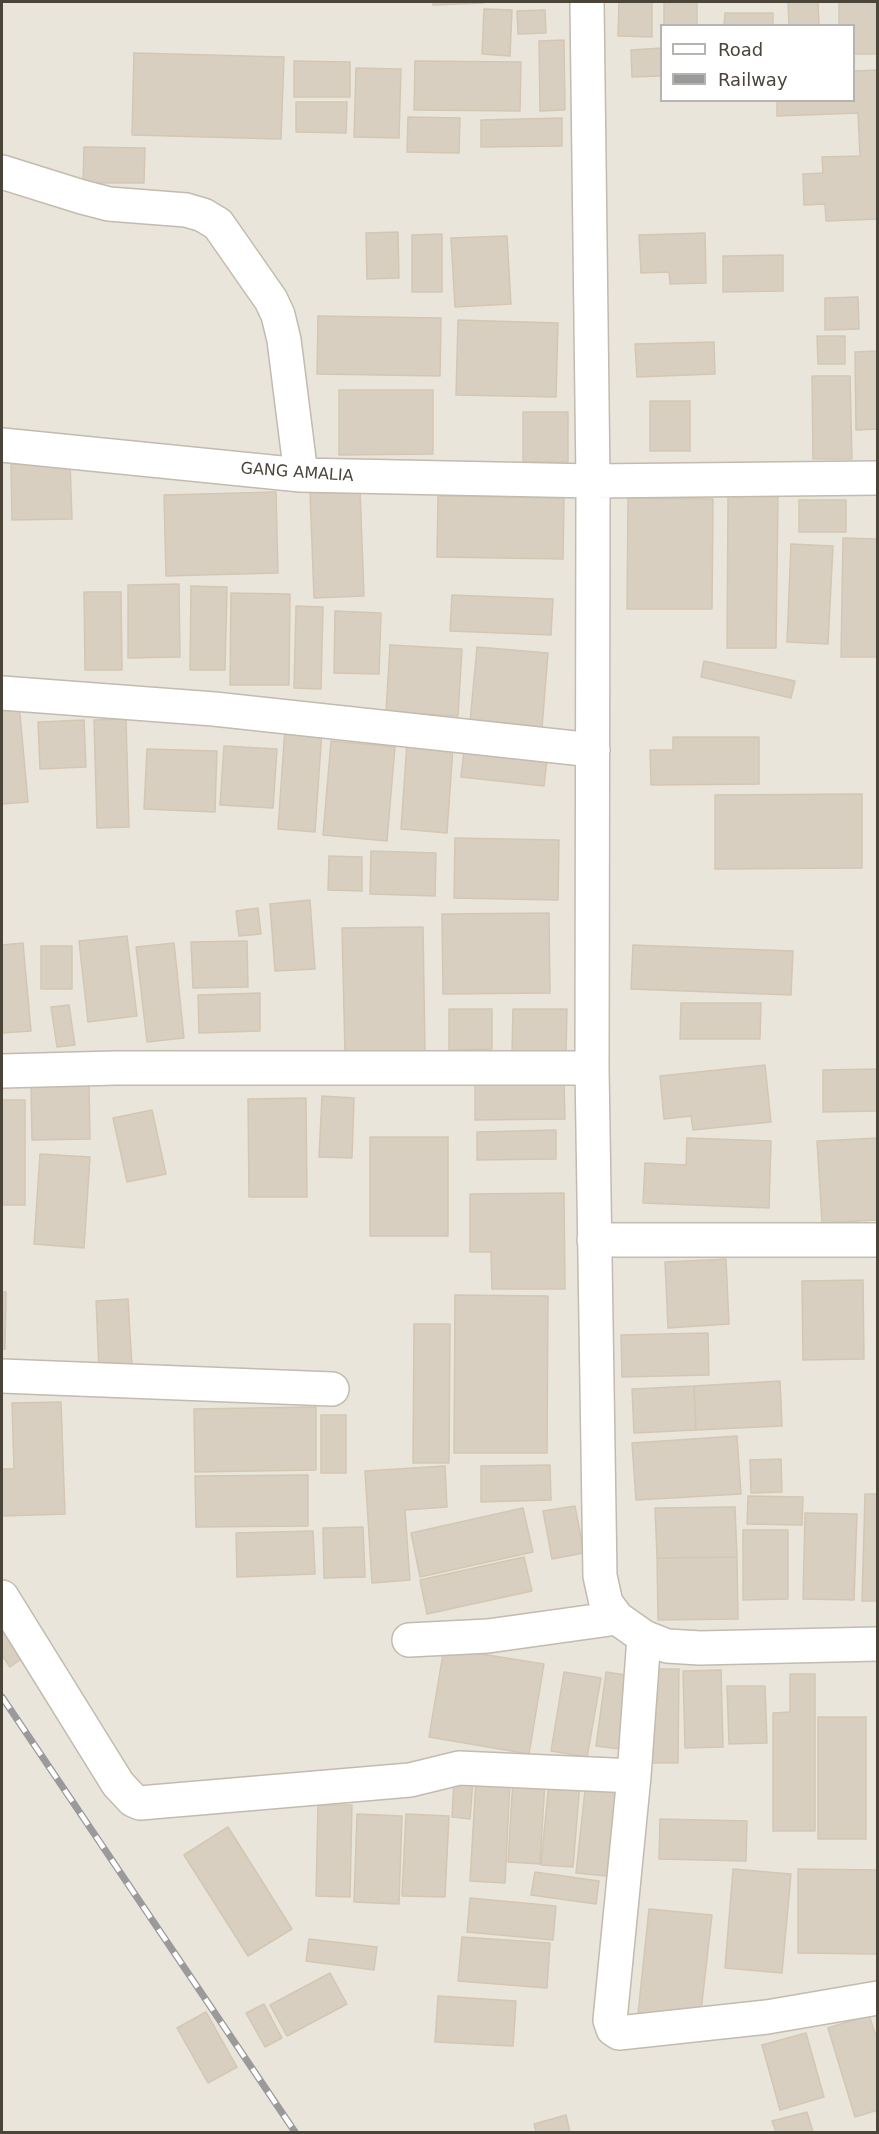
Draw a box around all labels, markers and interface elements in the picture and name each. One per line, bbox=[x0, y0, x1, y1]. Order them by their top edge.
legend bbox=[660, 24, 855, 102]
text: Road bbox=[718, 39, 763, 60]
text: Railway bbox=[718, 69, 788, 90]
street label: GANG AMALIA bbox=[240, 459, 354, 487]

